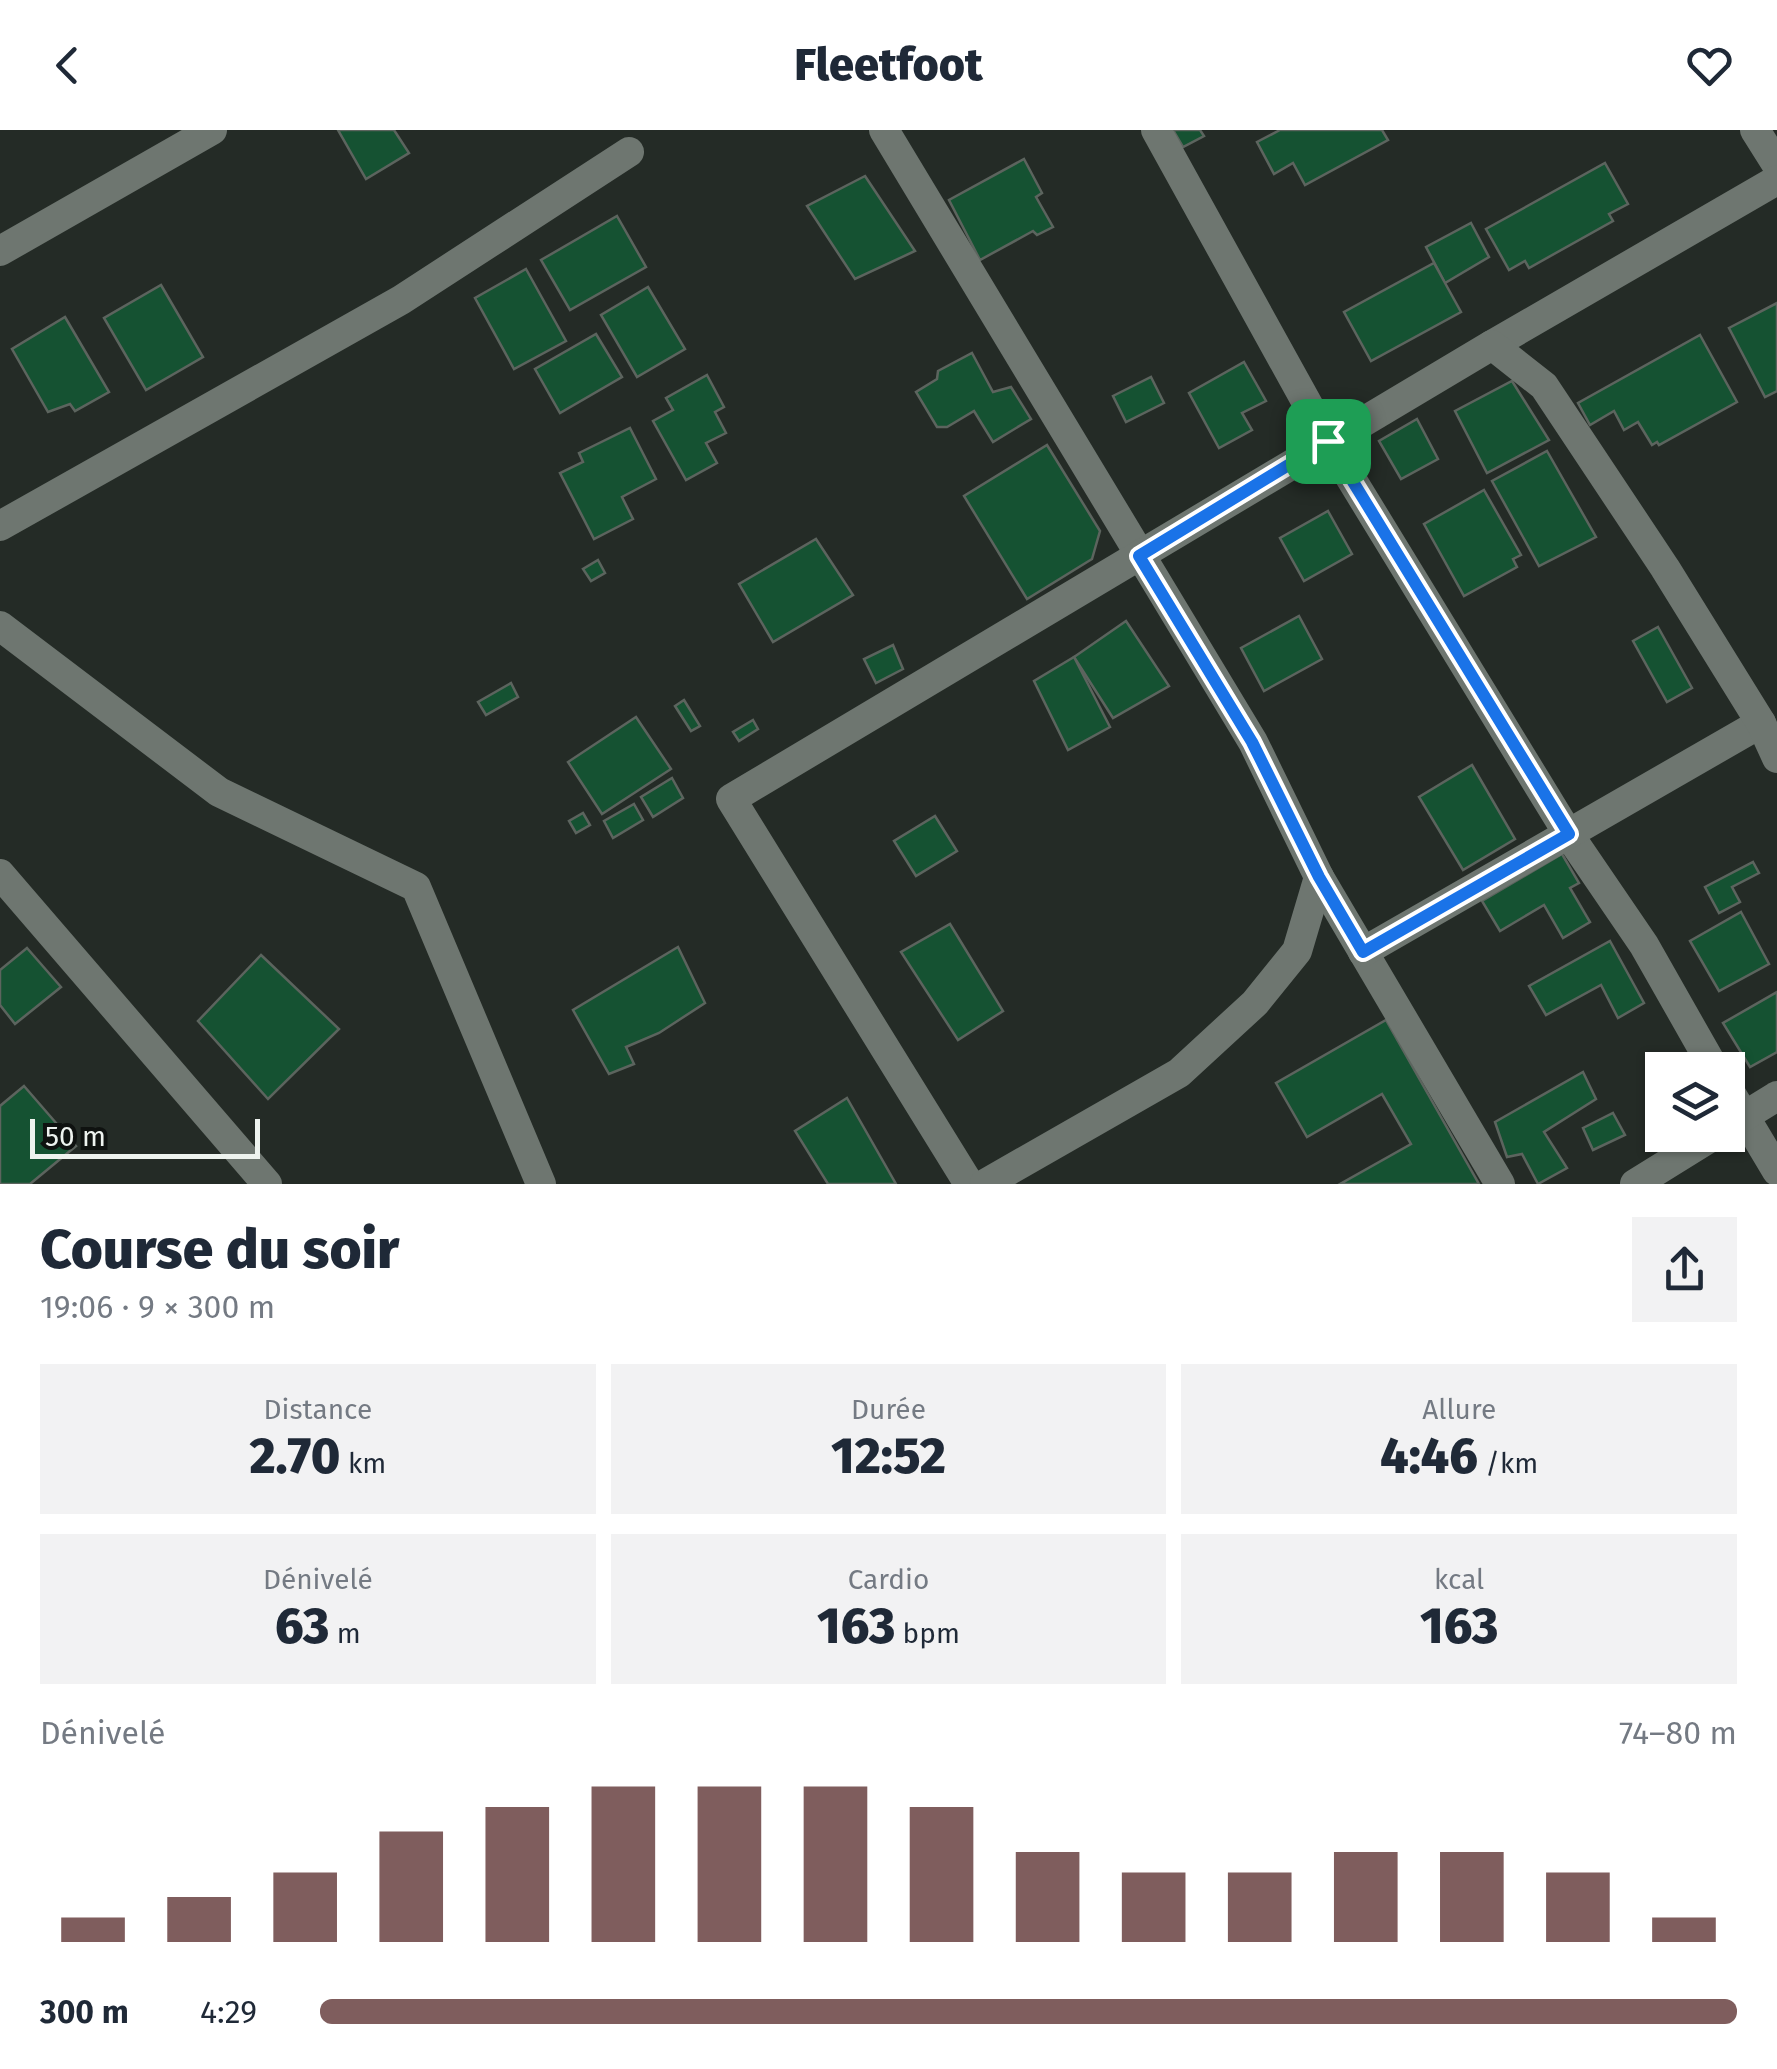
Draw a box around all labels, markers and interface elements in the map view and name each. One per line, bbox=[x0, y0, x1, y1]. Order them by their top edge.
icon: back bbox=[40, 38, 95, 93]
text: Fleetfoot bbox=[794, 38, 983, 92]
icon: heart bbox=[1682, 38, 1737, 93]
pin bbox=[1286, 399, 1371, 484]
icon: arrive bbox=[1301, 414, 1356, 469]
map controls bbox=[1645, 1052, 1745, 1152]
button: layers bbox=[1645, 1052, 1745, 1152]
scale bar bbox=[30, 1114, 260, 1158]
text: 50 m bbox=[45, 1120, 106, 1153]
text: Course du soir bbox=[40, 1217, 399, 1283]
button: share bbox=[1632, 1217, 1737, 1322]
text: 19:06 · 9 × 300 m bbox=[40, 1288, 275, 1326]
text: Distance bbox=[264, 1393, 372, 1426]
text: Durée bbox=[851, 1393, 926, 1426]
text: Allure bbox=[1422, 1393, 1496, 1426]
text: 2.70 bbox=[249, 1426, 341, 1486]
text: 12:52 bbox=[831, 1426, 946, 1486]
text: 4:46 bbox=[1380, 1426, 1478, 1486]
text: km bbox=[341, 1447, 386, 1480]
text: /km bbox=[1478, 1447, 1538, 1480]
text: Dénivelé bbox=[263, 1563, 373, 1596]
text: Cardio bbox=[848, 1563, 929, 1596]
text: kcal bbox=[1434, 1563, 1484, 1596]
text: 63 bbox=[275, 1596, 329, 1656]
text: 163 bbox=[817, 1596, 895, 1656]
text: 163 bbox=[1420, 1596, 1498, 1656]
text: m bbox=[329, 1617, 361, 1650]
text: bpm bbox=[895, 1617, 960, 1650]
text: Dénivelé bbox=[40, 1714, 166, 1752]
text: 74–80 m bbox=[1619, 1714, 1737, 1752]
text: 300 m bbox=[40, 1993, 129, 2031]
text: 4:29 bbox=[200, 1993, 257, 2031]

